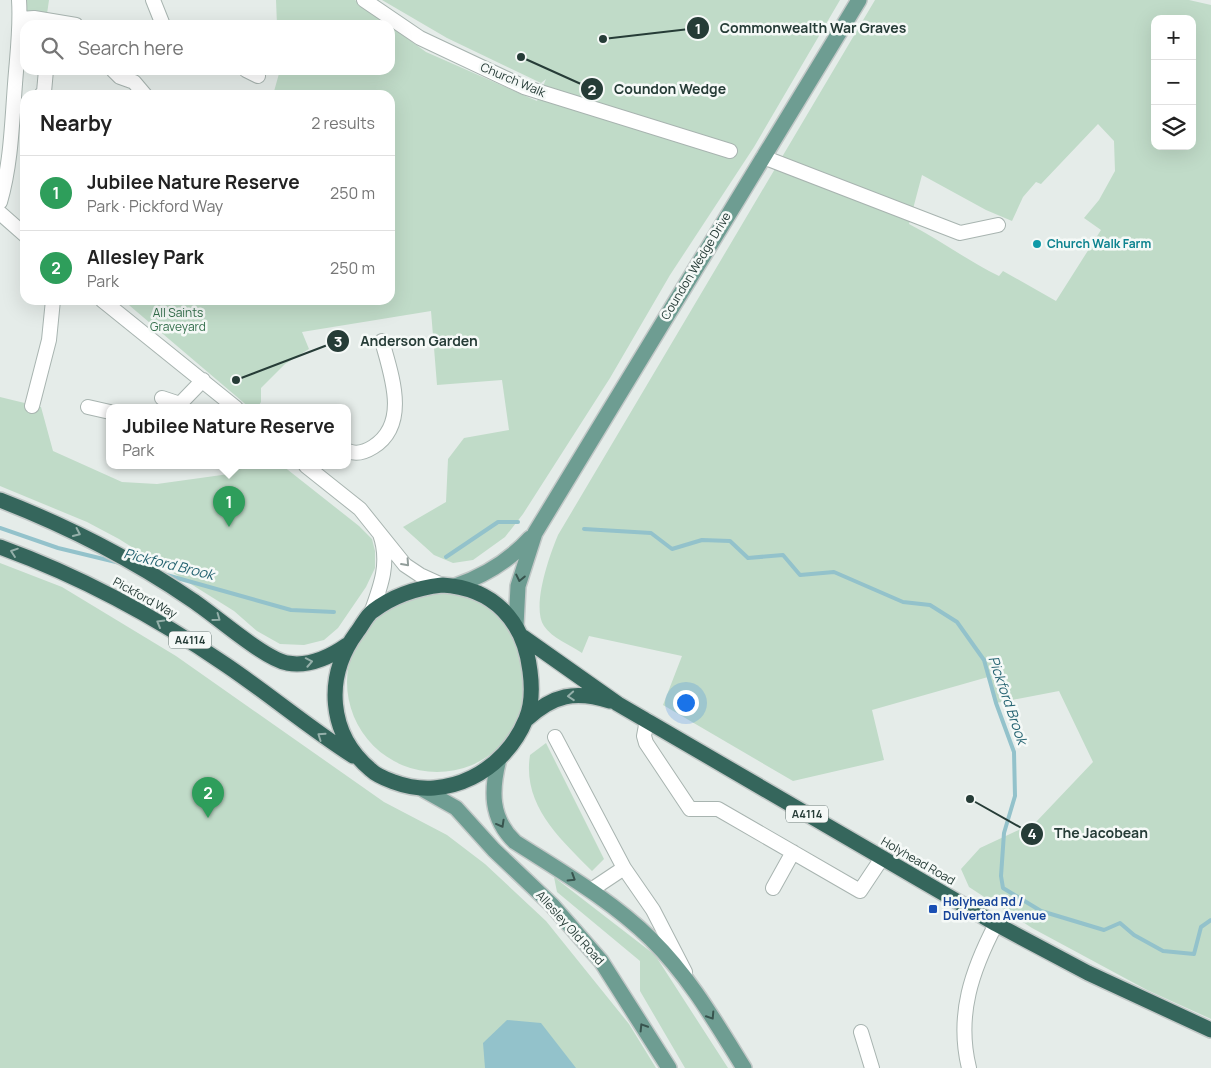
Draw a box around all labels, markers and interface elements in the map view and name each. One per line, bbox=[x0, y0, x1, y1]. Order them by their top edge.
callout: Commonwealth War Graves bbox=[685, 14, 917, 43]
map controls bbox=[1151, 15, 1196, 150]
button: + bbox=[1151, 15, 1196, 60]
text: 1 bbox=[695, 18, 701, 39]
text: Commonwealth War Graves bbox=[720, 18, 907, 37]
search box bbox=[20, 20, 395, 75]
icon: search bbox=[38, 34, 66, 62]
text: Search here bbox=[78, 35, 184, 61]
street label: Church Walk bbox=[478, 58, 549, 101]
button: − bbox=[1151, 60, 1196, 105]
callout: Coundon Wedge bbox=[579, 75, 736, 104]
text: 2 bbox=[588, 79, 597, 100]
text: Coundon Wedge bbox=[614, 79, 726, 98]
button: layers bbox=[1151, 105, 1196, 150]
text: Nearby bbox=[40, 109, 112, 137]
text: 2 results bbox=[311, 112, 375, 134]
text: Jubilee Nature Reserve bbox=[87, 169, 300, 195]
text: 1 bbox=[52, 182, 60, 204]
text: 250 m bbox=[330, 182, 375, 204]
text: Park · Pickford Way bbox=[87, 195, 223, 217]
street label: Coundon Wedge Drive bbox=[657, 209, 734, 323]
place label: Church Walk Farm bbox=[1047, 235, 1151, 252]
marker: Church Walk Farm bbox=[1031, 238, 1043, 250]
text: Allesley Park bbox=[87, 244, 204, 270]
text: 2 bbox=[51, 257, 61, 279]
text: 250 m bbox=[330, 257, 375, 279]
text: Park bbox=[87, 270, 119, 292]
park label: All Saints Graveyard bbox=[150, 304, 206, 335]
callout: Anderson Garden bbox=[325, 327, 488, 356]
text: 3 bbox=[334, 331, 342, 352]
text: Anderson Garden bbox=[360, 331, 478, 350]
popup bbox=[106, 404, 351, 469]
text: Jubilee Nature Reserve bbox=[122, 413, 335, 439]
text: Park bbox=[122, 439, 154, 461]
pin: 1 bbox=[213, 486, 245, 527]
one-way arrow bbox=[72, 527, 81, 538]
water label: Pickford Brook bbox=[122, 543, 218, 584]
one-way arrow bbox=[10, 548, 18, 558]
one-way arrow bbox=[400, 557, 409, 566]
street label: Pickford Way bbox=[110, 573, 181, 622]
one-way arrow bbox=[515, 574, 525, 583]
one-way arrow bbox=[212, 612, 221, 621]
one-way arrow bbox=[156, 619, 165, 629]
road number: A4114 bbox=[169, 632, 211, 648]
water label: Pickford Brook bbox=[984, 653, 1033, 749]
one-way arrow bbox=[305, 658, 314, 668]
your location bbox=[673, 690, 699, 716]
one-way arrow bbox=[566, 691, 574, 702]
one-way arrow bbox=[318, 733, 327, 742]
pin: 2 bbox=[192, 777, 224, 818]
road number: A4114 bbox=[786, 806, 828, 822]
one-way arrow bbox=[495, 818, 505, 827]
callout: The Jacobean bbox=[1019, 819, 1158, 848]
text: 4 bbox=[1027, 823, 1037, 844]
text: The Jacobean bbox=[1054, 823, 1148, 842]
street label: Holyhead Road bbox=[878, 832, 958, 889]
one-way arrow bbox=[567, 871, 576, 881]
street label: Allesley Old Road bbox=[532, 887, 608, 968]
place label: Holyhead Rd / Dulverton Avenue bbox=[943, 893, 1046, 924]
marker: Holyhead Rd / Dulverton Avenue bbox=[927, 903, 939, 915]
one-way arrow bbox=[705, 1010, 714, 1019]
one-way arrow bbox=[639, 1023, 649, 1032]

